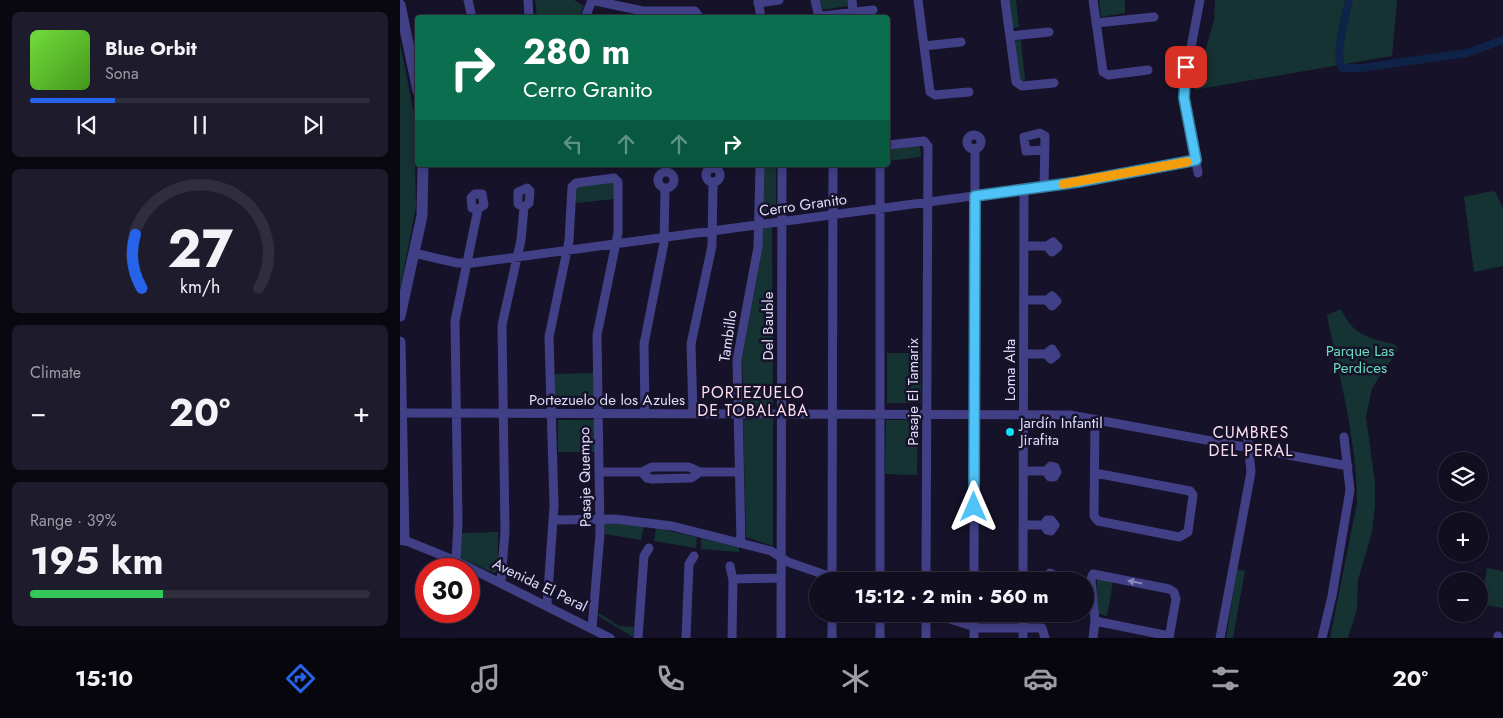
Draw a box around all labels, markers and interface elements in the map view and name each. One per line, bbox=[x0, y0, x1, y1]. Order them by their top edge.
text: 280 m bbox=[523, 27, 630, 77]
text: Blue Orbit bbox=[105, 35, 197, 62]
icon: right bbox=[440, 35, 505, 100]
pin bbox=[1165, 46, 1207, 88]
icon: arrive bbox=[1172, 53, 1200, 81]
text: Sona bbox=[105, 62, 139, 85]
text: Cerro Granito bbox=[523, 73, 653, 105]
icon: previous bbox=[73, 111, 101, 139]
icon: pause bbox=[186, 111, 214, 139]
icon: next bbox=[299, 111, 327, 139]
icon: left bbox=[559, 130, 587, 158]
icon: ahead bbox=[612, 130, 640, 158]
icon: ahead bbox=[665, 130, 693, 158]
icon: right bbox=[718, 130, 746, 158]
street label: Cerro Granito bbox=[758, 188, 848, 222]
text: 27 bbox=[167, 211, 233, 287]
text: km/h bbox=[180, 274, 220, 300]
street label: Del Bauble bbox=[757, 291, 779, 361]
street label: Tambillo bbox=[713, 309, 743, 363]
street label: Pasaje El Tamarix bbox=[902, 338, 924, 446]
street label: Loma Alta bbox=[999, 339, 1021, 401]
park label: Parque Las Perdices bbox=[1326, 340, 1394, 379]
text: Climate bbox=[30, 361, 81, 384]
district label: PORTEZUELO DE TOBALABA bbox=[697, 381, 809, 422]
text: 20° bbox=[169, 385, 230, 440]
street label: Portezuelo de los Azules bbox=[529, 389, 685, 411]
text: − bbox=[30, 392, 47, 433]
text: + bbox=[353, 392, 370, 433]
place label: Jardín Infantil Jirafita bbox=[1018, 412, 1103, 451]
district label: CUMBRES DEL PERAL bbox=[1209, 421, 1293, 462]
marker: Jardín Infantil Jirafita bbox=[1004, 426, 1016, 438]
street label: Pasaje Quempo bbox=[573, 427, 597, 527]
map controls bbox=[1438, 452, 1488, 622]
button: layers bbox=[1438, 452, 1488, 502]
position arrow bbox=[947, 480, 999, 532]
text: Range · 39% bbox=[30, 509, 117, 532]
button: + bbox=[1438, 512, 1488, 562]
text: 195 km bbox=[30, 533, 164, 588]
street label: Avenida El Peral bbox=[489, 553, 591, 617]
speed limit sign: 30 bbox=[415, 558, 480, 623]
button: − bbox=[1438, 572, 1488, 622]
one-way arrow bbox=[1126, 577, 1142, 585]
text: 15:12 · 2 min · 560 m bbox=[855, 583, 1048, 610]
icon: directions bbox=[283, 661, 318, 696]
icon: music bbox=[468, 661, 503, 696]
icon: phone bbox=[653, 661, 688, 696]
icon: climate bbox=[838, 661, 873, 696]
icon: car bbox=[1023, 661, 1058, 696]
icon: filters bbox=[1208, 661, 1243, 696]
text: 15:10 bbox=[75, 662, 133, 694]
text: 20° bbox=[1392, 662, 1428, 694]

